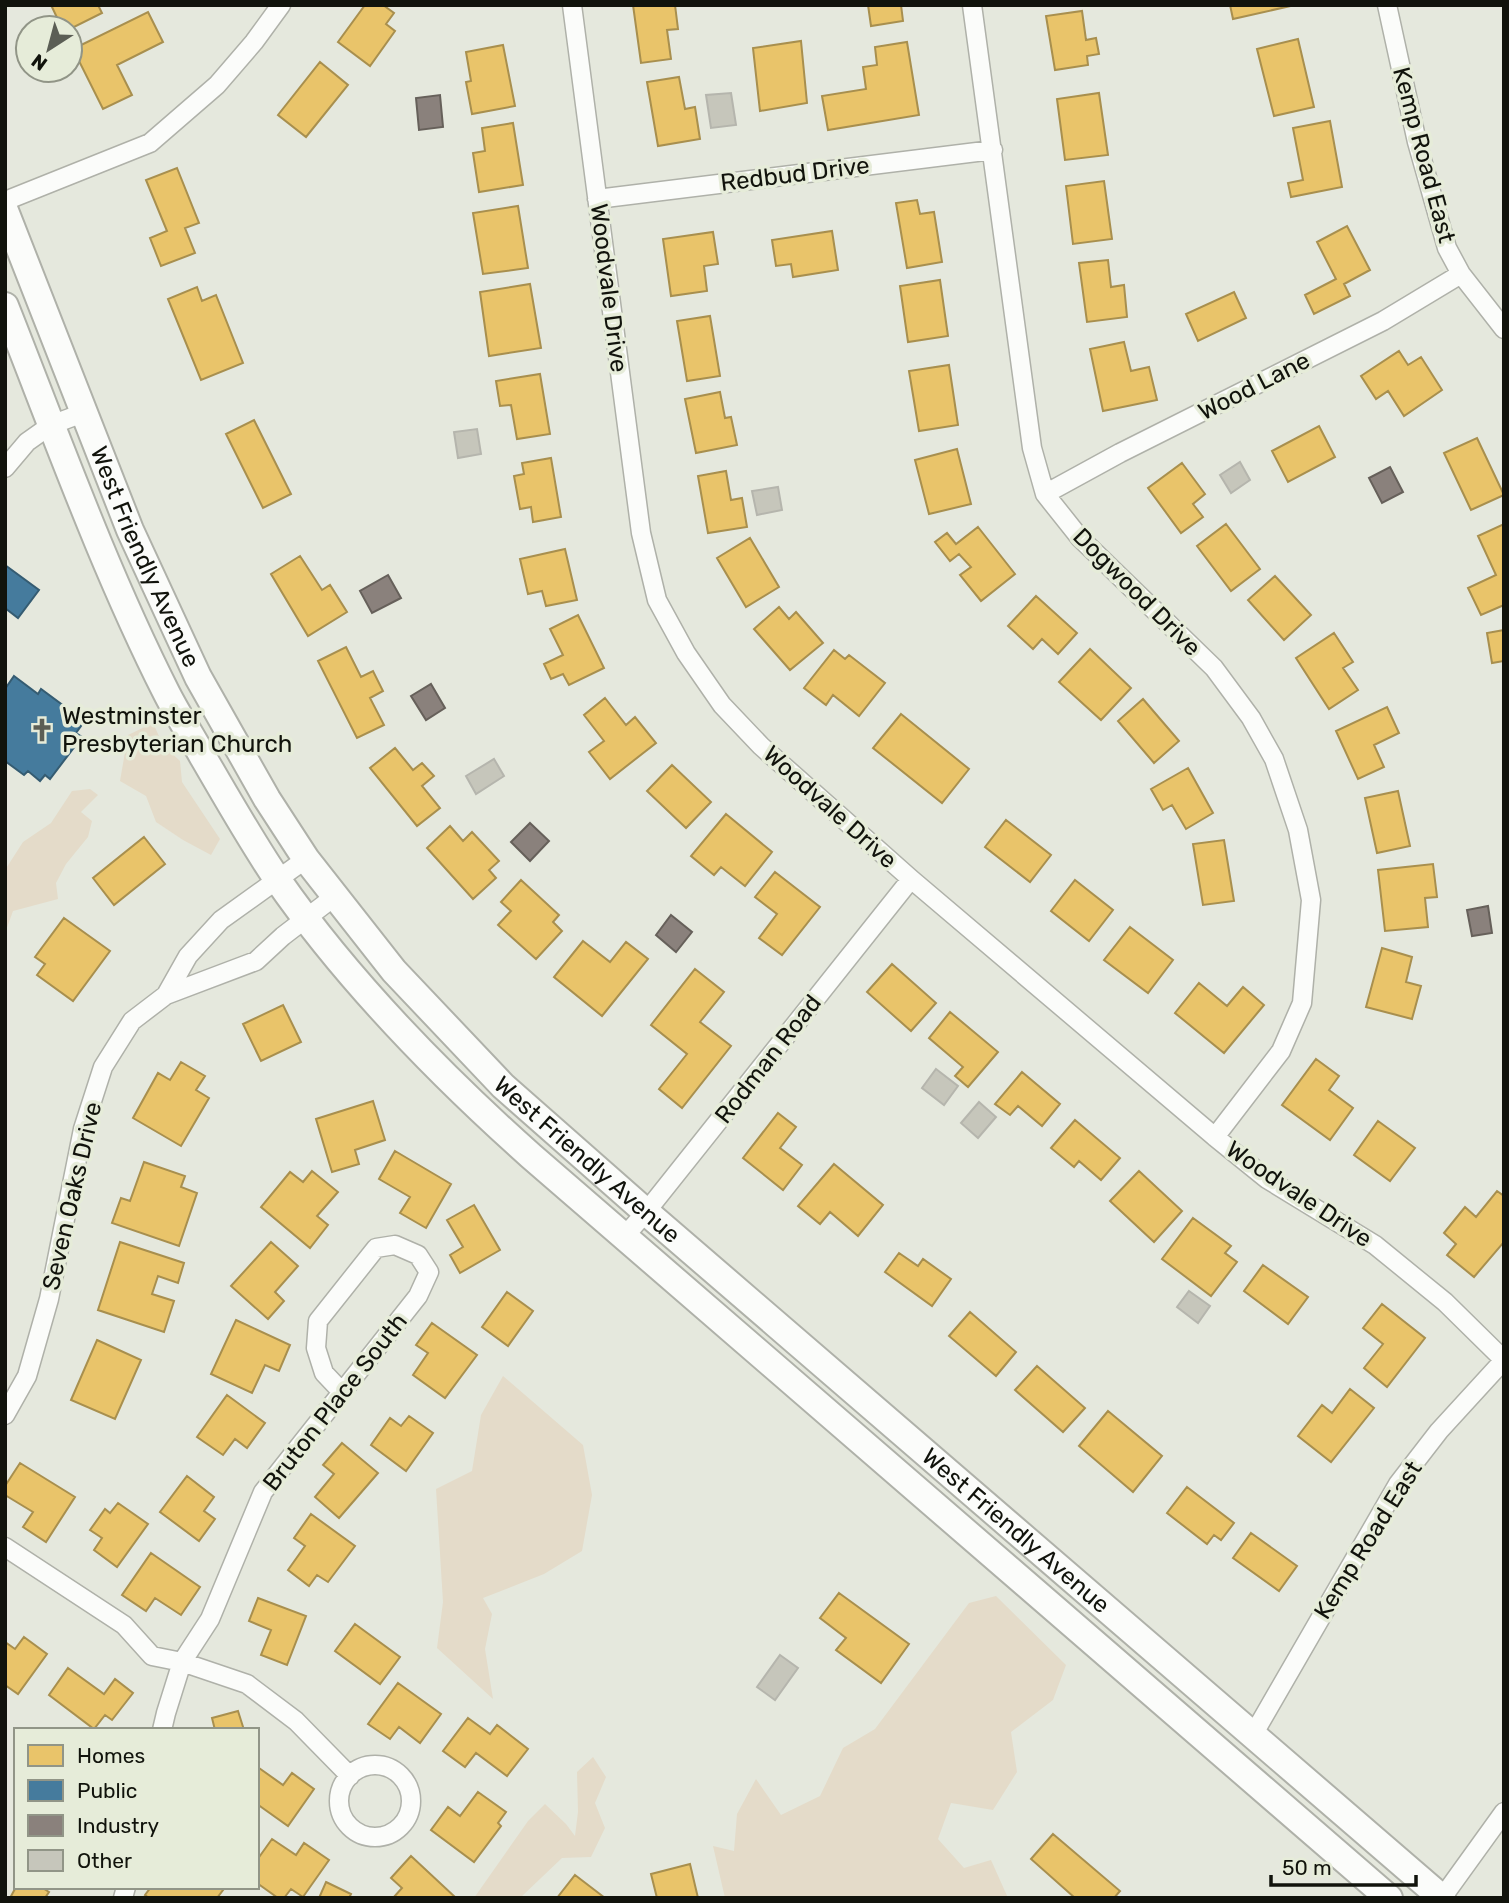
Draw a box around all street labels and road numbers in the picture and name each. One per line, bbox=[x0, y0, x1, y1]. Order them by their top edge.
street label: Kemp Road East bbox=[1387, 64, 1461, 246]
street label: Redbud Drive bbox=[719, 151, 871, 197]
street label: Woodvale Drive bbox=[585, 202, 633, 374]
street label: Wood Lane bbox=[1194, 346, 1314, 426]
street label: West Friendly Avenue bbox=[85, 442, 206, 672]
street label: Dogwood Drive bbox=[1067, 522, 1207, 662]
street label: Woodvale Drive bbox=[758, 740, 902, 874]
street label: Rodman Road bbox=[709, 989, 827, 1129]
street label: West Friendly Avenue bbox=[488, 1071, 686, 1249]
street label: Seven Oaks Drive bbox=[37, 1099, 107, 1293]
street label: Woodvale Drive bbox=[1221, 1135, 1377, 1253]
street label: Bruton Place South bbox=[257, 1308, 413, 1496]
street label: West Friendly Avenue bbox=[916, 1442, 1115, 1619]
street label: Kemp Road East bbox=[1308, 1456, 1428, 1624]

